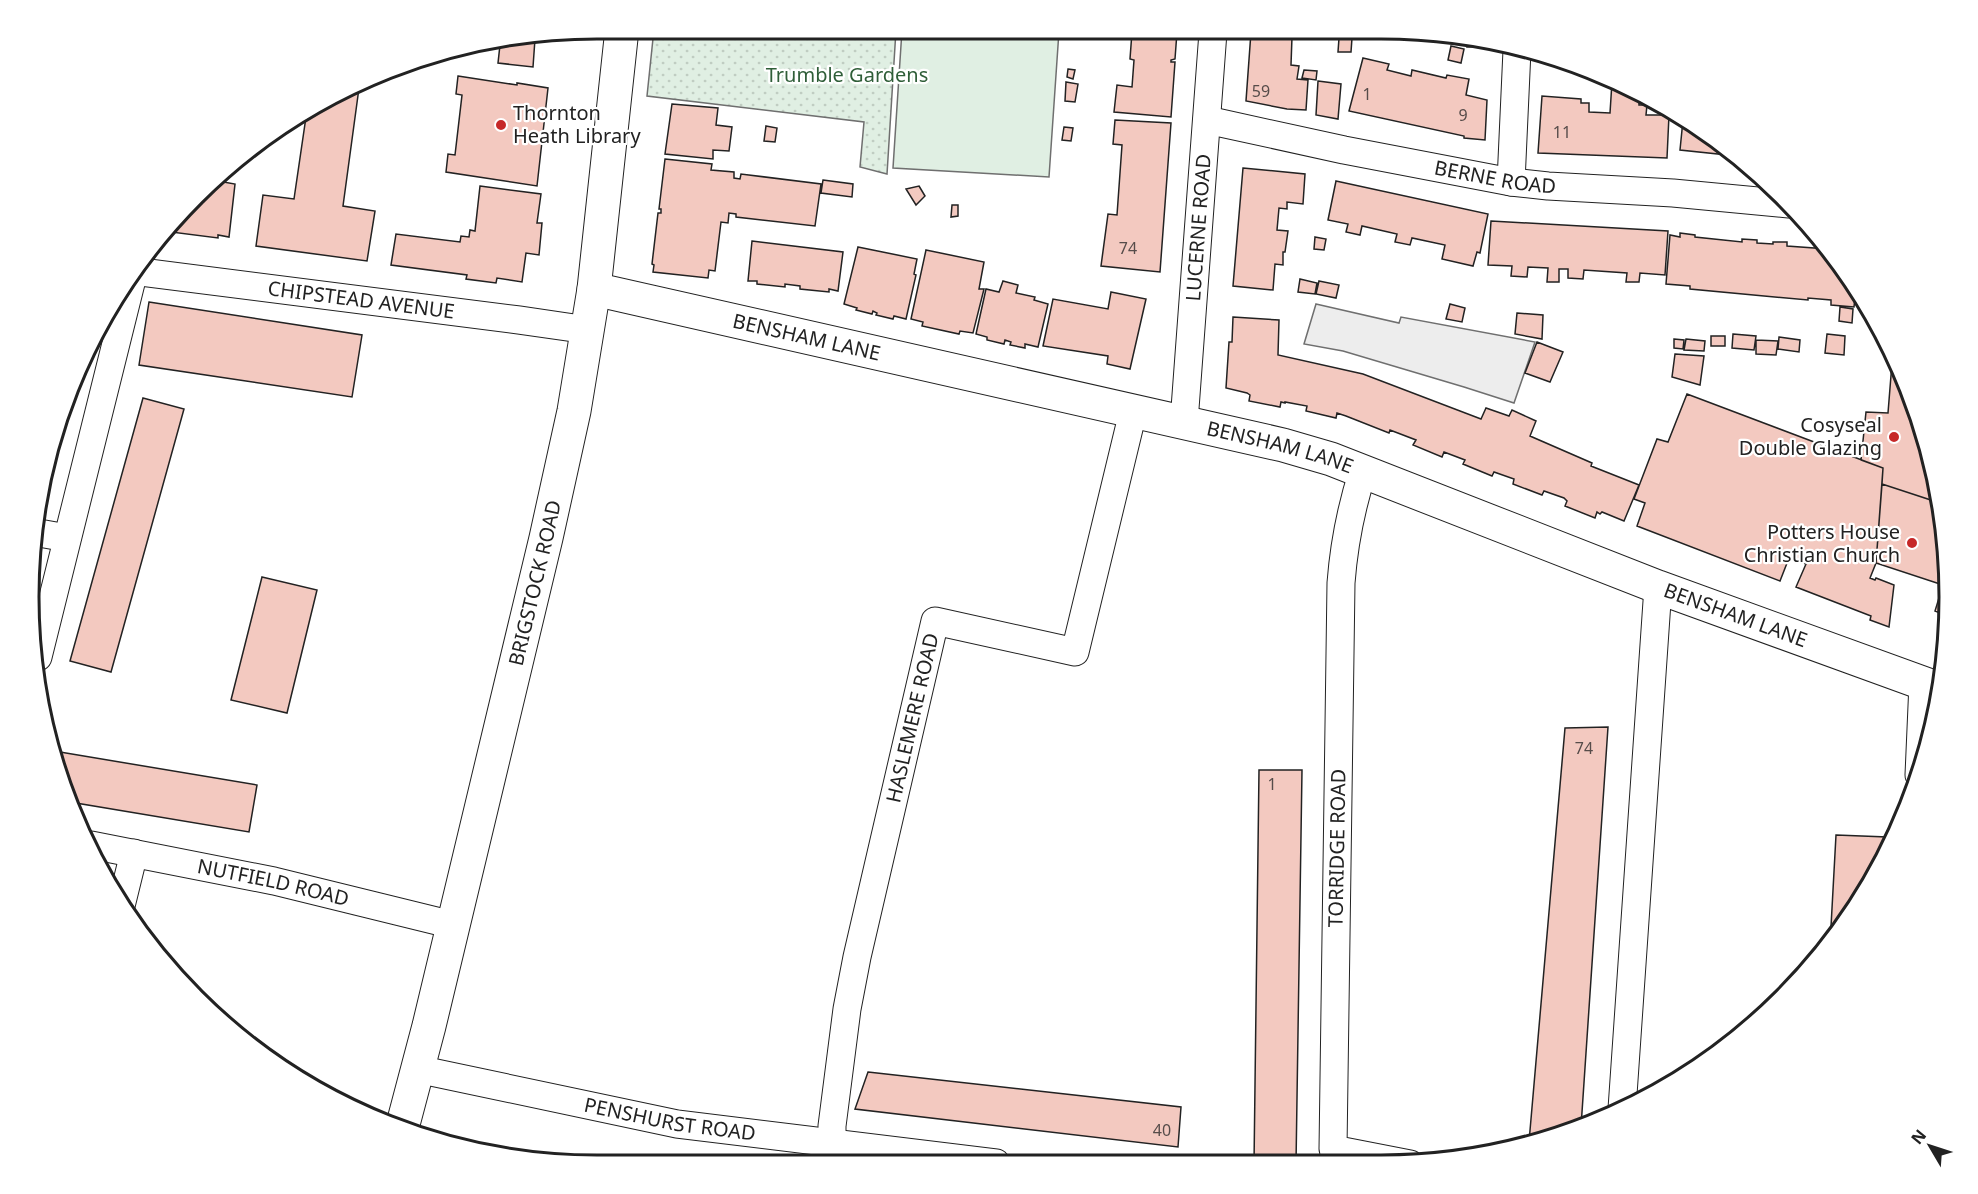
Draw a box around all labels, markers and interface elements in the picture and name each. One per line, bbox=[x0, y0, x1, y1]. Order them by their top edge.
park label: Trumble Gardens bbox=[766, 61, 928, 88]
house number: 59 bbox=[1252, 80, 1270, 102]
house number: 1 bbox=[1362, 83, 1372, 105]
place label: Thornton Heath Library bbox=[513, 99, 641, 149]
house number: 9 bbox=[1458, 104, 1468, 126]
marker: Thornton Heath Library bbox=[494, 118, 508, 132]
house number: 11 bbox=[1553, 121, 1571, 143]
street label: LUCERNE ROAD bbox=[1179, 153, 1217, 302]
street label: BERNE ROAD bbox=[1432, 154, 1557, 199]
house number: 74 bbox=[1119, 237, 1137, 259]
street label: CHIPSTEAD AVENUE bbox=[266, 274, 456, 325]
street label: BENSHAM LANE bbox=[730, 307, 883, 366]
place label: Cosyseal Double Glazing bbox=[1739, 411, 1882, 461]
street label: BENSHAM LANE bbox=[1204, 414, 1358, 479]
marker: Cosyseal Double Glazing bbox=[1887, 430, 1901, 444]
street label: BRIGSTOCK ROAD bbox=[502, 498, 567, 668]
place label: Potters House Christian Church bbox=[1744, 518, 1900, 568]
marker: Potters House Christian Church bbox=[1905, 536, 1919, 550]
street label: BENSHAM LANE bbox=[1660, 576, 1811, 653]
street label: HASLEMERE ROAD bbox=[879, 630, 945, 805]
house number: 74 bbox=[1575, 737, 1593, 759]
street label: TORRIDGE ROAD bbox=[1322, 769, 1351, 927]
house number: 1 bbox=[1267, 773, 1277, 795]
street label: NUTFIELD ROAD bbox=[195, 852, 352, 912]
street label: PENSHURST ROAD bbox=[582, 1091, 757, 1147]
north arrow bbox=[1900, 1116, 1960, 1176]
house number: 40 bbox=[1153, 1119, 1171, 1141]
text: N bbox=[1906, 1125, 1931, 1149]

